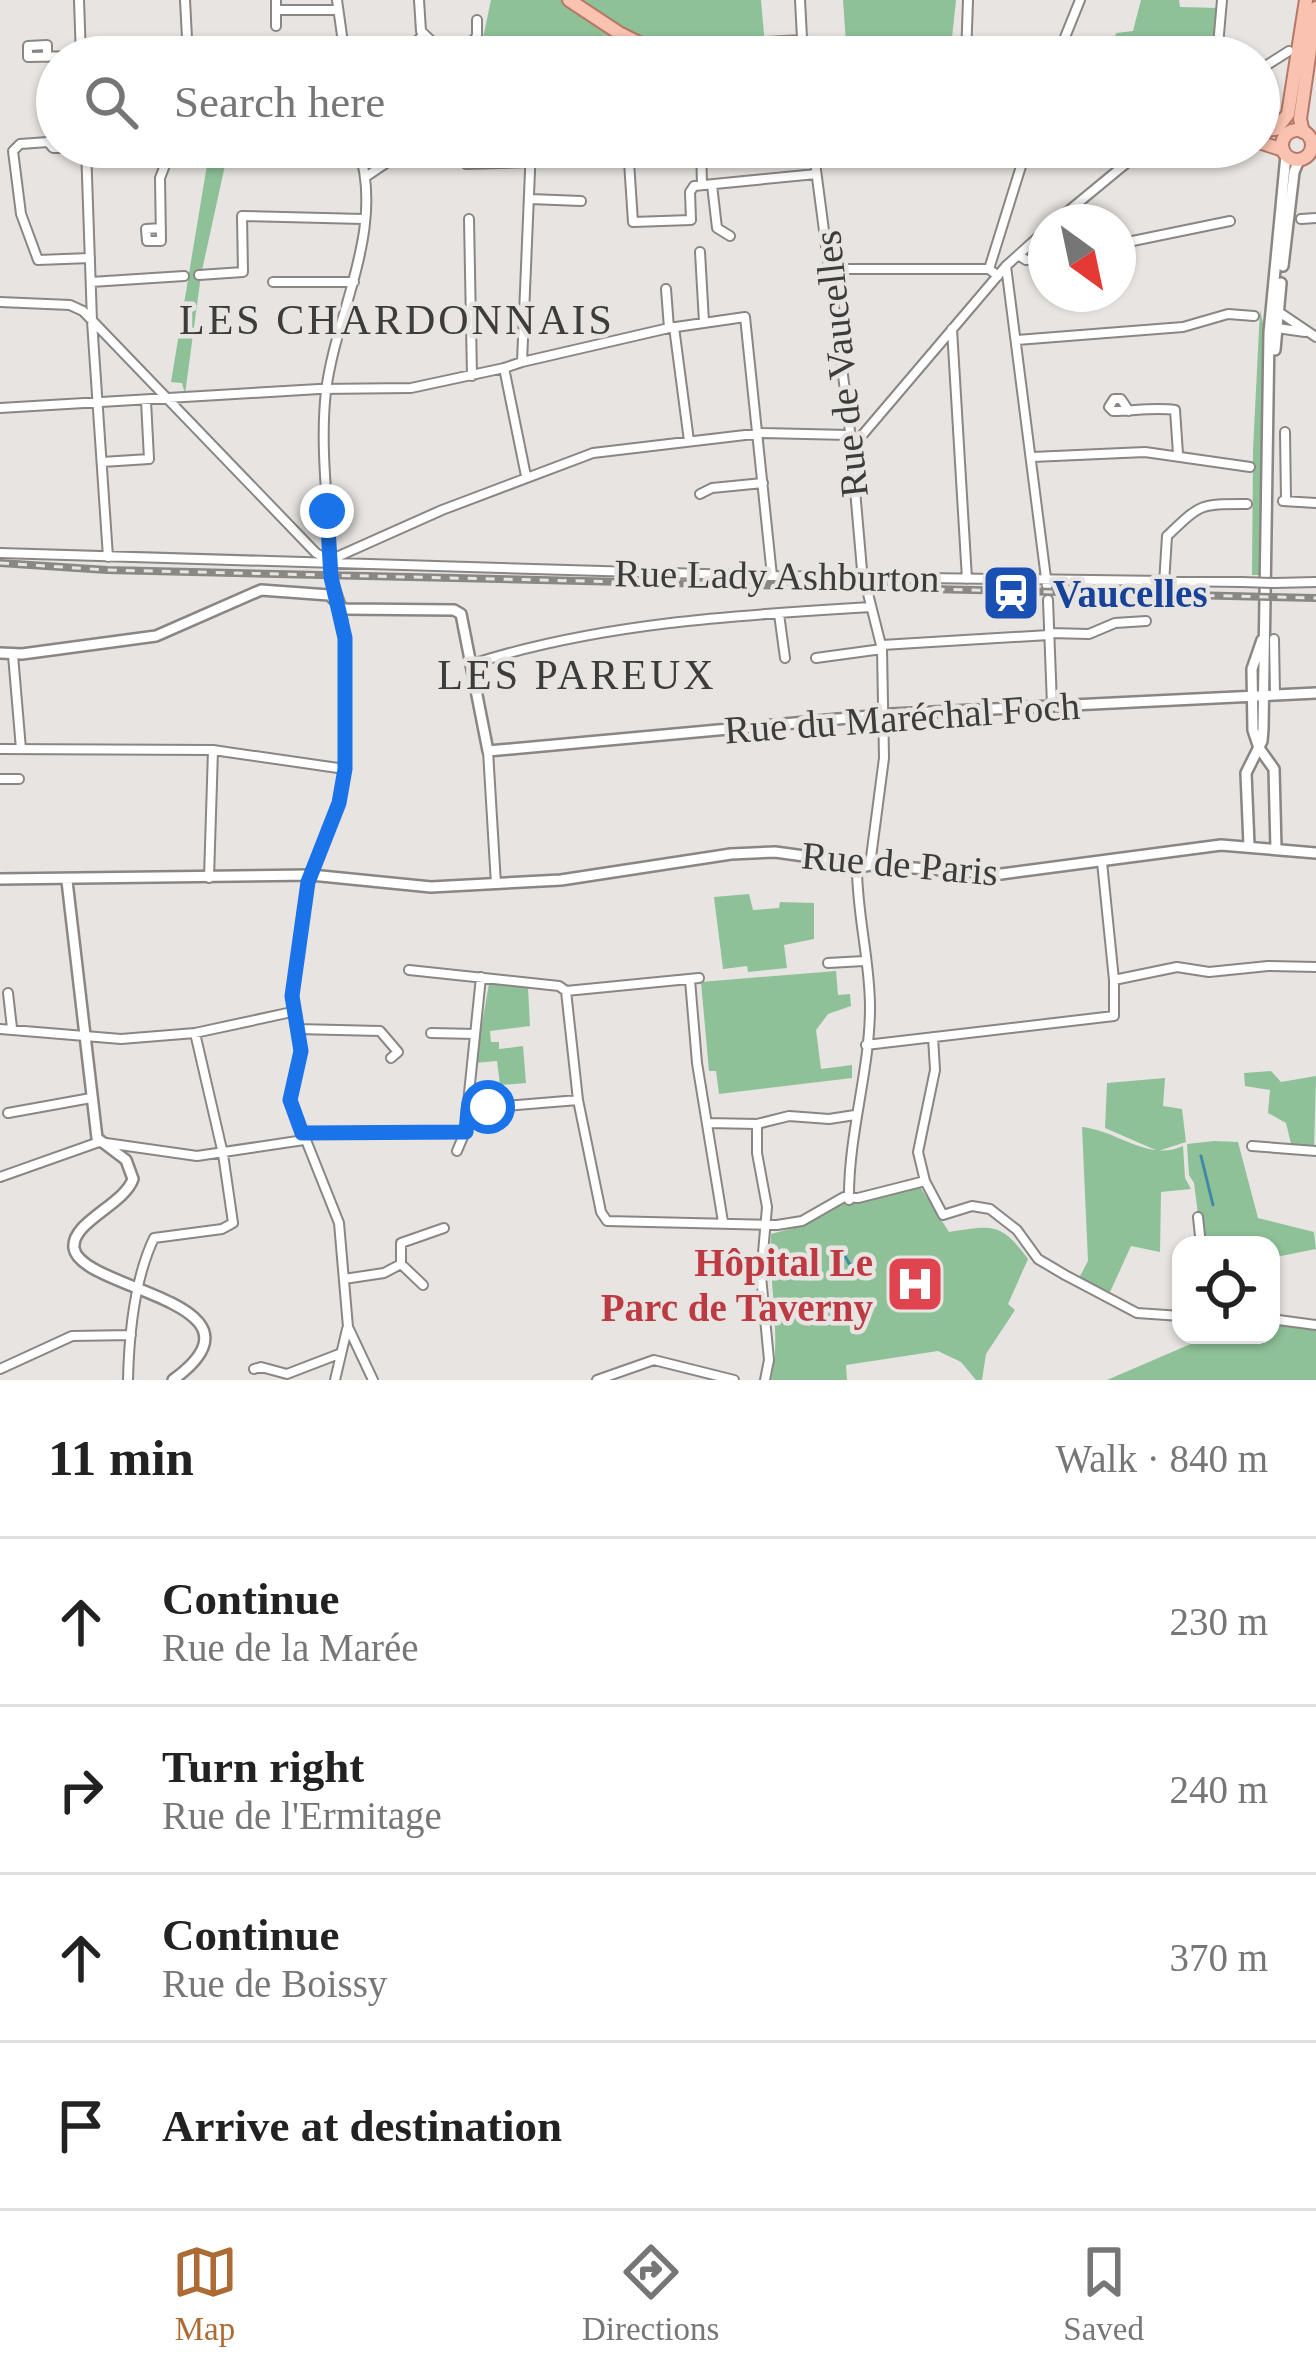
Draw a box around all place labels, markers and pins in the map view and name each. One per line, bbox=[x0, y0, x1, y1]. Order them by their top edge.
station icon: Vaucelles bbox=[980, 562, 1042, 624]
place label: Vaucelles bbox=[1053, 572, 1208, 615]
place label: Hôpital Le Parc de Taverny bbox=[601, 1241, 873, 1330]
hospital icon: Hôpital Le Parc de Taverny bbox=[884, 1253, 946, 1315]

